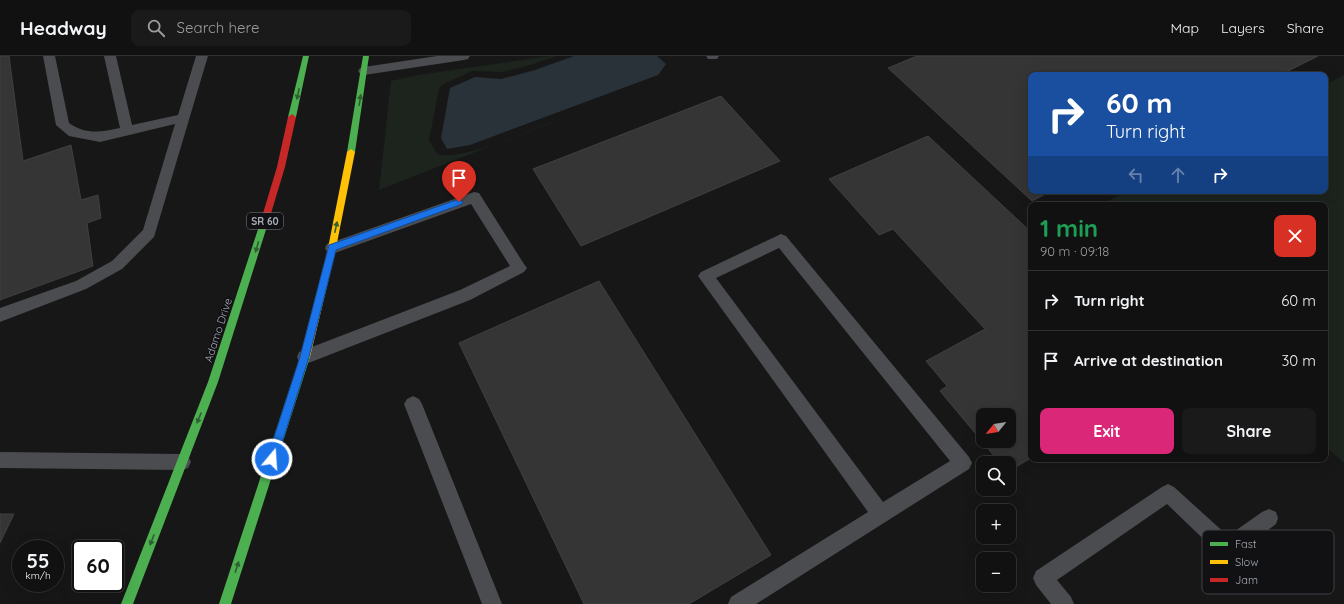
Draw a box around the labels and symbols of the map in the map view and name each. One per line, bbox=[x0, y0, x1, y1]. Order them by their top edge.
one-way arrow bbox=[295, 88, 301, 100]
one-way arrow bbox=[357, 93, 363, 106]
pin bbox=[442, 161, 476, 202]
road number: SR 60 bbox=[247, 213, 283, 229]
one-way arrow bbox=[334, 221, 340, 234]
one-way arrow bbox=[254, 241, 260, 253]
street label: Adamo Drive bbox=[201, 296, 235, 364]
north arrow bbox=[976, 408, 1016, 448]
one-way arrow bbox=[195, 413, 201, 425]
position arrow bbox=[251, 438, 293, 480]
legend bbox=[1202, 530, 1334, 594]
one-way arrow bbox=[148, 534, 154, 546]
text: Fast bbox=[1235, 537, 1257, 551]
speed limit sign: 60 bbox=[72, 540, 124, 592]
text: Slow bbox=[1235, 555, 1259, 569]
one-way arrow bbox=[234, 561, 240, 573]
text: Jam bbox=[1235, 573, 1258, 587]

